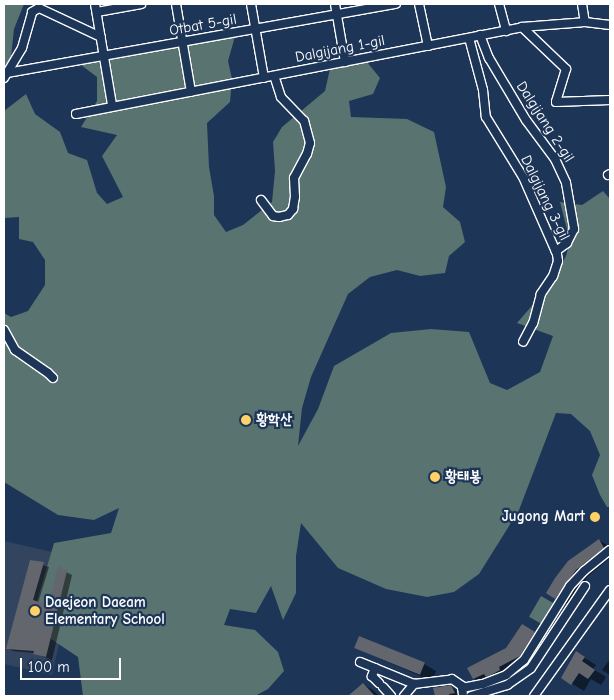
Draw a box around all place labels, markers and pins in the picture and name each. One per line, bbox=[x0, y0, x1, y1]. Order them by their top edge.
place label: 황학산 bbox=[256, 411, 292, 429]
marker: 황학산 bbox=[240, 414, 252, 426]
place label: 황태봉 bbox=[445, 468, 481, 486]
marker: 황태봉 bbox=[429, 471, 441, 483]
place label: Jugong Mart bbox=[502, 508, 585, 526]
marker: Jugong Mart bbox=[589, 511, 601, 523]
place label: Daejeon Daeam Elementary School bbox=[45, 593, 165, 628]
marker: Daejeon Daeam Elementary School bbox=[29, 605, 41, 617]

